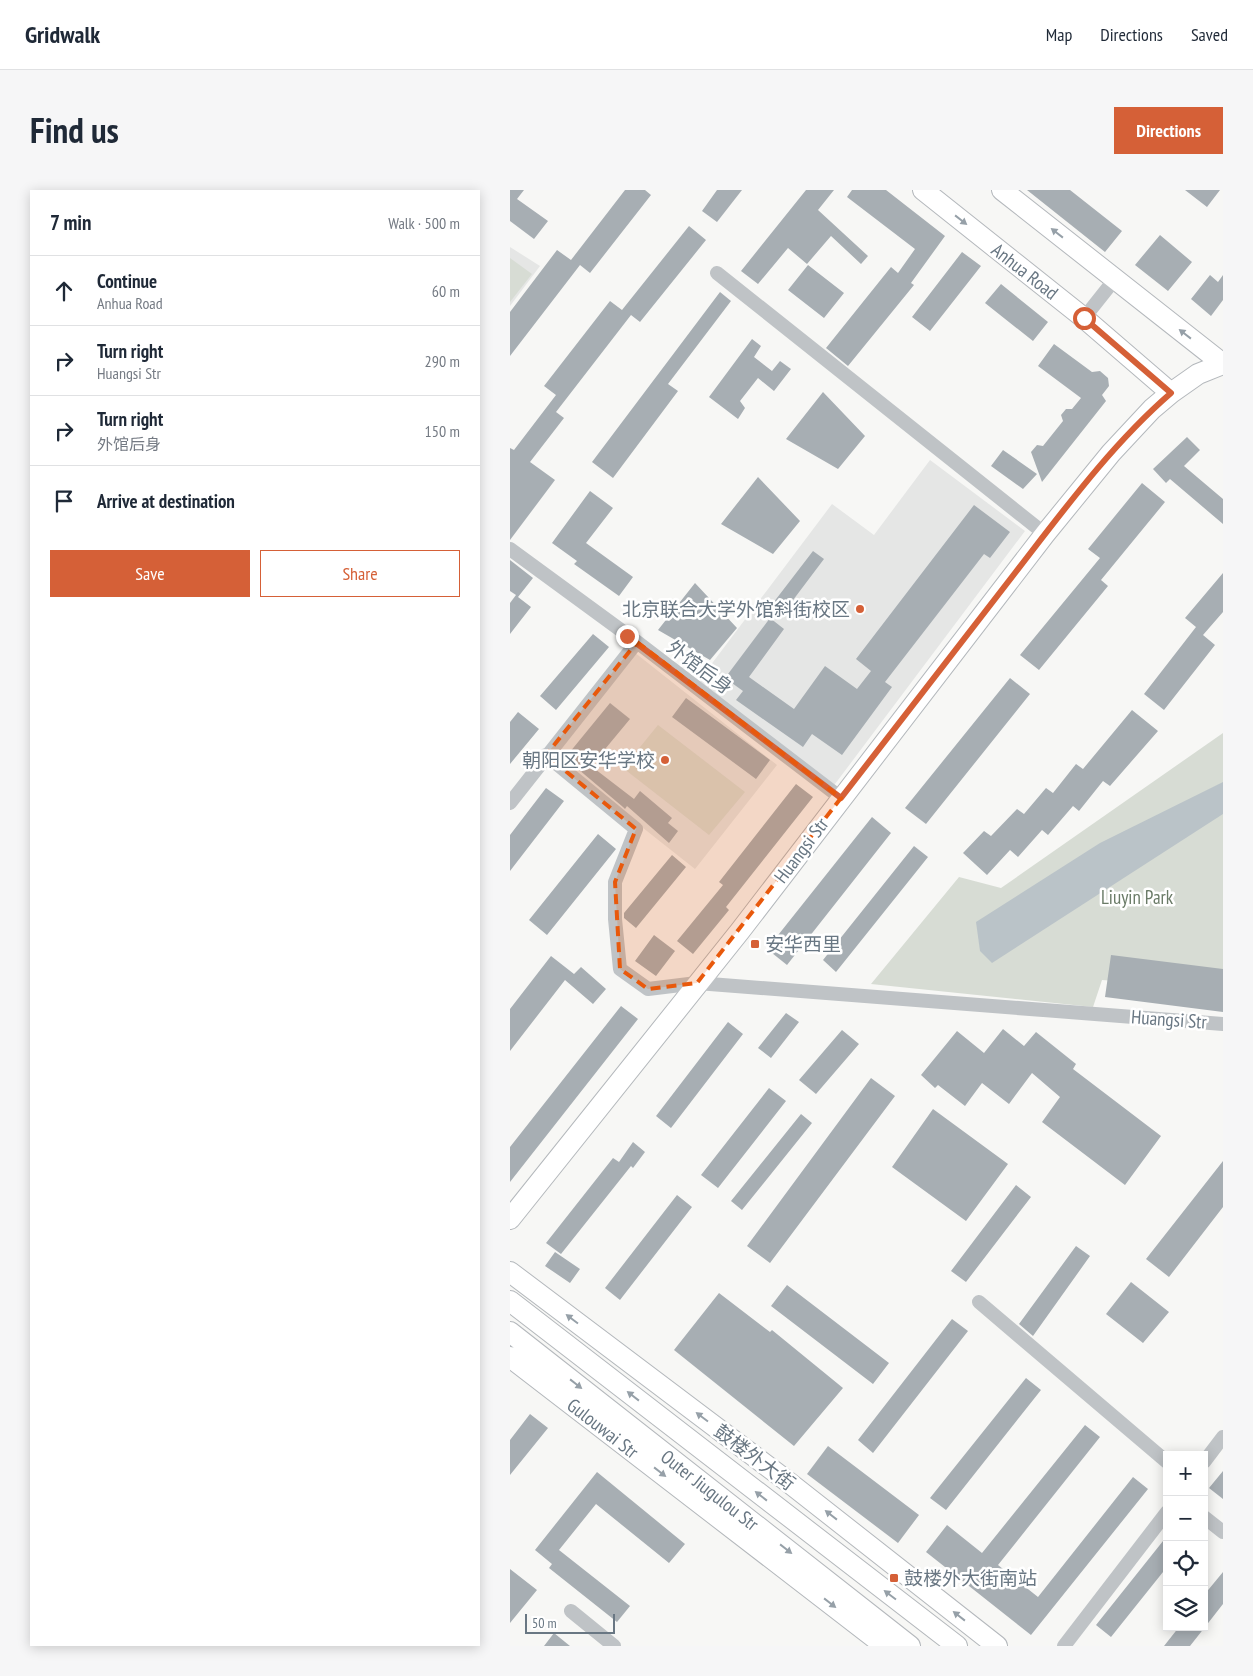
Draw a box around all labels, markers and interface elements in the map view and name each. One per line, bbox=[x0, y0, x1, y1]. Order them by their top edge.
text: Gridwalk bbox=[25, 19, 100, 50]
text: Map bbox=[1046, 23, 1072, 46]
text: Directions bbox=[1100, 23, 1163, 46]
text: Saved bbox=[1191, 23, 1228, 46]
text: Find us bbox=[30, 107, 119, 153]
button: Directions bbox=[1114, 107, 1223, 154]
text: 7 min bbox=[50, 209, 92, 236]
text: Walk · 500 m bbox=[388, 213, 460, 233]
one-way arrow bbox=[954, 215, 967, 226]
one-way arrow bbox=[1051, 228, 1064, 239]
street label: Anhua Road bbox=[987, 238, 1063, 304]
text: Continue bbox=[97, 269, 157, 293]
icon: ahead bbox=[50, 277, 78, 305]
text: 60 m bbox=[432, 281, 460, 301]
text: Anhua Road bbox=[97, 293, 163, 313]
route start bbox=[1073, 307, 1096, 330]
one-way arrow bbox=[1179, 328, 1192, 339]
text: Turn right bbox=[97, 339, 163, 363]
icon: right bbox=[50, 347, 78, 375]
text: 290 m bbox=[425, 351, 460, 371]
text: Huangsi Str bbox=[97, 363, 161, 383]
text: Turn right bbox=[97, 407, 163, 431]
icon: right bbox=[50, 417, 78, 445]
text: 150 m bbox=[425, 421, 460, 441]
text: 外馆后身 bbox=[97, 434, 161, 454]
icon: arrive bbox=[50, 487, 78, 515]
text: Arrive at destination bbox=[97, 489, 235, 513]
button: Save bbox=[50, 550, 250, 597]
button: Share bbox=[260, 550, 460, 597]
place label: 北京联合大学外馆斜街校区 bbox=[622, 597, 850, 621]
marker: 北京联合大学外馆斜街校区 bbox=[854, 603, 866, 615]
route end bbox=[616, 625, 639, 648]
street label: 外馆后身 bbox=[662, 635, 738, 699]
place label: 朝阳区安华学校 bbox=[522, 748, 655, 772]
marker: 朝阳区安华学校 bbox=[659, 754, 671, 766]
street label: Huangsi Str bbox=[769, 812, 834, 887]
park label: Liuyin Park bbox=[1101, 885, 1174, 909]
place label: 安华西里 bbox=[765, 932, 841, 956]
marker: 安华西里 bbox=[749, 938, 761, 950]
street label: Huangsi Str bbox=[1130, 1004, 1208, 1034]
one-way arrow bbox=[565, 1314, 579, 1324]
one-way arrow bbox=[569, 1379, 582, 1390]
one-way arrow bbox=[627, 1391, 640, 1402]
street label: Gulouwai Str bbox=[563, 1393, 644, 1464]
one-way arrow bbox=[696, 1411, 709, 1422]
street label: 鼓楼外大街 bbox=[710, 1419, 800, 1495]
street label: Outer Jiugulou Str bbox=[656, 1444, 764, 1536]
map controls bbox=[1163, 1451, 1208, 1631]
button: + bbox=[1163, 1451, 1208, 1496]
one-way arrow bbox=[653, 1467, 666, 1477]
one-way arrow bbox=[754, 1491, 768, 1501]
button: − bbox=[1163, 1496, 1208, 1541]
one-way arrow bbox=[825, 1510, 838, 1521]
button: locate bbox=[1163, 1541, 1208, 1586]
one-way arrow bbox=[779, 1544, 792, 1555]
place label: 鼓楼外大街南站 bbox=[904, 1566, 1037, 1590]
marker: 鼓楼外大街南站 bbox=[888, 1572, 900, 1584]
button: layers bbox=[1163, 1586, 1208, 1631]
one-way arrow bbox=[884, 1590, 897, 1601]
one-way arrow bbox=[823, 1598, 836, 1609]
one-way arrow bbox=[953, 1610, 966, 1621]
scale bar bbox=[525, 1611, 615, 1634]
text: 50 m bbox=[532, 1614, 557, 1632]

